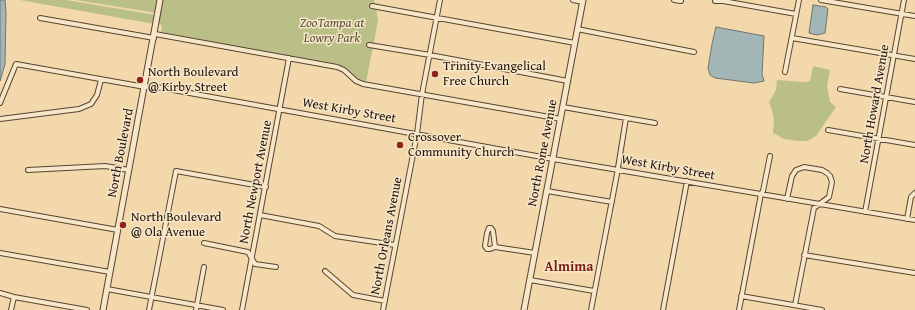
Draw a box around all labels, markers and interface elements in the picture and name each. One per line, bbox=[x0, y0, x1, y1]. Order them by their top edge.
park label: ZooTampa at Lowry Park bbox=[300, 16, 364, 47]
street label: North Howard Avenue bbox=[857, 43, 893, 165]
place label: Trinity Evangelical Free Church bbox=[443, 59, 546, 90]
place label: North Boulevard @ Kirby Street bbox=[148, 65, 239, 96]
marker: Trinity Evangelical Free Church bbox=[430, 69, 440, 79]
marker: North Boulevard @ Kirby Street bbox=[135, 75, 145, 85]
street label: West Kirby Street bbox=[301, 95, 397, 127]
street label: North Rome Avenue bbox=[525, 98, 561, 208]
street label: North Boulevard bbox=[105, 107, 137, 199]
street label: North Newport Avenue bbox=[236, 119, 276, 245]
place label: Crossover Community Church bbox=[408, 130, 514, 161]
marker: Crossover Community Church bbox=[395, 140, 405, 150]
street label: West Kirby Street bbox=[620, 152, 716, 184]
street label: North Orleans Avenue bbox=[368, 176, 406, 296]
place label: North Boulevard @ Ola Avenue bbox=[131, 210, 222, 241]
marker: North Boulevard @ Ola Avenue bbox=[118, 220, 128, 230]
district label: Almima bbox=[545, 259, 593, 275]

